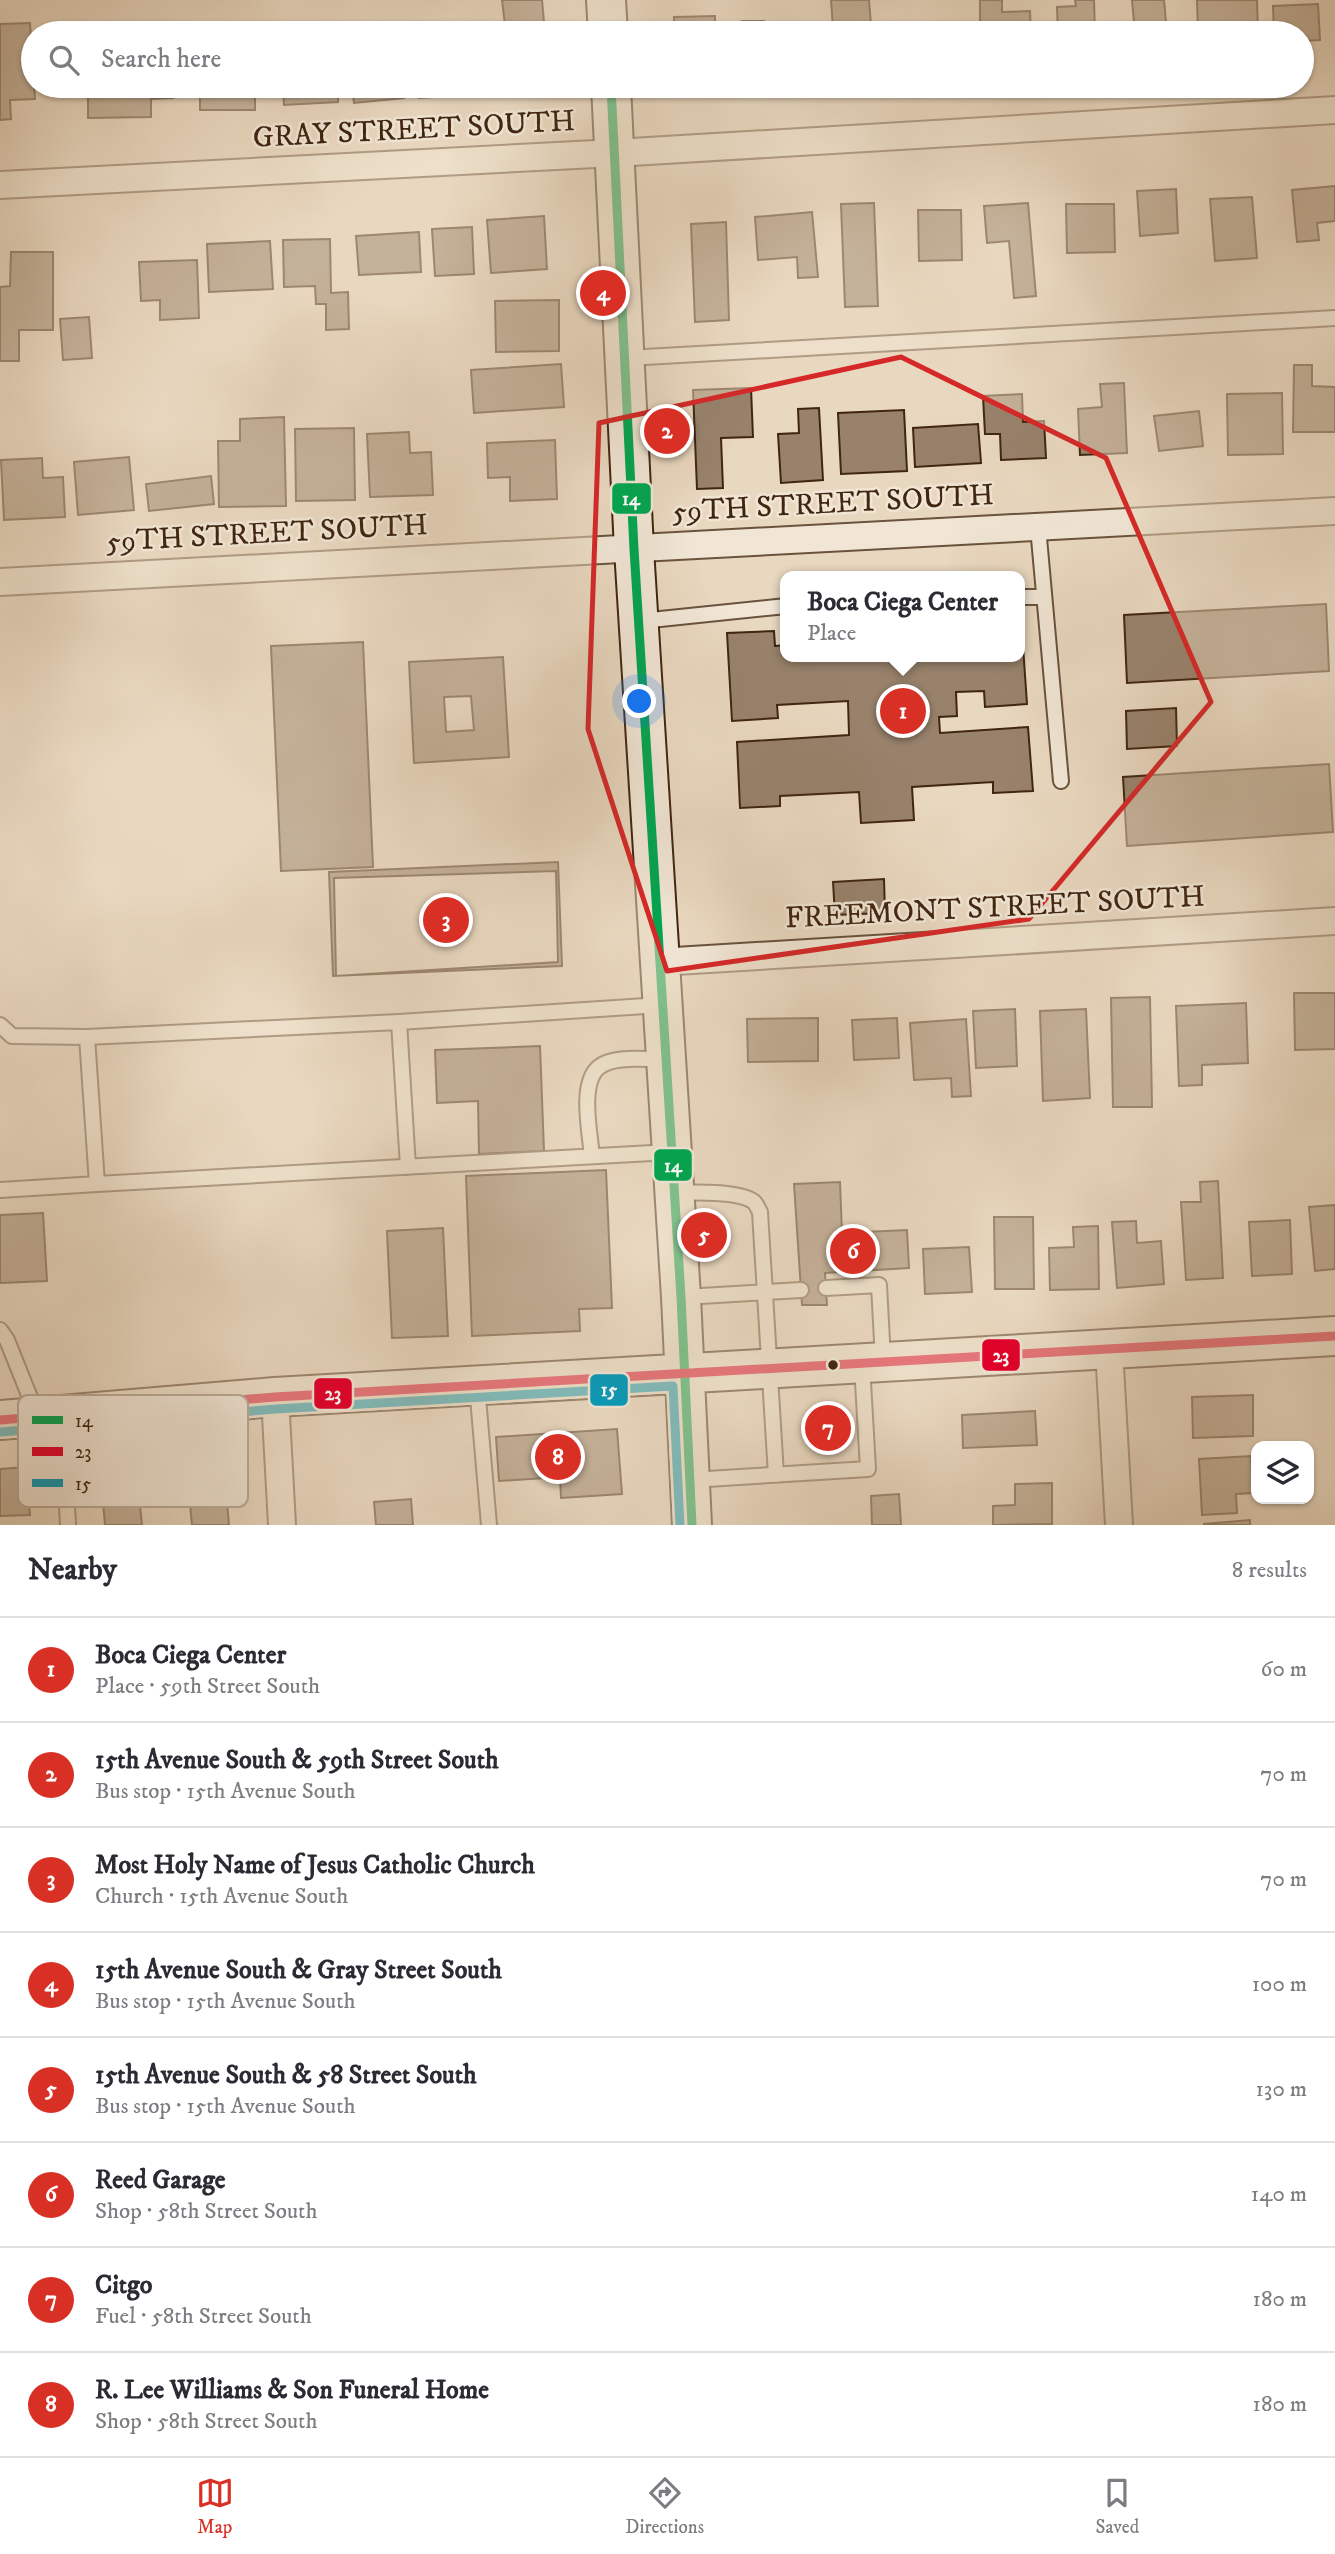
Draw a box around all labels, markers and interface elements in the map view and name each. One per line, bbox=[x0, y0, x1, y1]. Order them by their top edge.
search box bbox=[21, 21, 1314, 98]
icon: search bbox=[45, 41, 83, 79]
text: Search here bbox=[101, 43, 221, 76]
street label: GRAY STREET SOUTH bbox=[252, 103, 576, 157]
pin: 4 bbox=[580, 267, 626, 319]
pin: 2 bbox=[644, 405, 690, 457]
street label: 59TH STREET SOUTH bbox=[671, 477, 995, 531]
line badge: 14 bbox=[611, 482, 652, 515]
text: 14 bbox=[622, 488, 641, 511]
street label: 59TH STREET SOUTH bbox=[105, 507, 429, 561]
popup bbox=[780, 571, 1025, 662]
text: Boca Ciega Center bbox=[807, 586, 998, 619]
text: Place bbox=[807, 619, 856, 648]
your location bbox=[622, 684, 656, 718]
pin: 1 bbox=[880, 685, 926, 737]
street label: FREEMONT STREET SOUTH bbox=[784, 879, 1206, 937]
pin: 3 bbox=[423, 894, 469, 946]
line badge: 14 bbox=[653, 1148, 693, 1182]
text: 14 bbox=[664, 1155, 683, 1178]
pin: 5 bbox=[681, 1209, 727, 1261]
pin: 6 bbox=[830, 1225, 876, 1277]
line badge: 23 bbox=[981, 1338, 1021, 1372]
text: 23 bbox=[993, 1345, 1009, 1368]
unlabelled marker bbox=[826, 1358, 840, 1372]
line badge: 15 bbox=[589, 1373, 629, 1407]
line badge: 23 bbox=[313, 1377, 353, 1410]
text: 15 bbox=[601, 1379, 618, 1402]
text: 23 bbox=[325, 1383, 341, 1406]
legend bbox=[18, 1395, 248, 1507]
pin: 7 bbox=[805, 1402, 851, 1454]
text: 14 bbox=[75, 1410, 94, 1433]
pin: 8 bbox=[535, 1431, 581, 1483]
text: 23 bbox=[75, 1441, 91, 1464]
map controls bbox=[1251, 1441, 1314, 1504]
button: layers bbox=[1251, 1441, 1314, 1504]
text: 15 bbox=[75, 1473, 92, 1496]
text: Nearby bbox=[28, 1552, 117, 1589]
text: 8 results bbox=[1232, 1556, 1307, 1585]
text: Boca Ciega Center bbox=[95, 1639, 286, 1672]
text: 1 bbox=[47, 1655, 55, 1684]
text: 60 m bbox=[1260, 1655, 1307, 1684]
text: Place · 59th Street South bbox=[95, 1672, 320, 1701]
text: 15th Avenue South & 59th Street South bbox=[95, 1744, 499, 1777]
text: 2 bbox=[45, 1760, 57, 1789]
text: 70 m bbox=[1260, 1760, 1307, 1789]
text: Bus stop · 15th Avenue South bbox=[95, 1777, 356, 1806]
text: Most Holy Name of Jesus Catholic Church bbox=[95, 1849, 535, 1882]
text: 3 bbox=[47, 1865, 55, 1894]
text: 70 m bbox=[1260, 1865, 1307, 1894]
text: Church · 15th Avenue South bbox=[95, 1882, 348, 1911]
text: 15th Avenue South & Gray Street South bbox=[95, 1954, 502, 1987]
text: 4 bbox=[44, 1970, 58, 1999]
text: 100 m bbox=[1252, 1970, 1307, 1999]
text: Bus stop · 15th Avenue South bbox=[95, 1987, 356, 2016]
text: 15th Avenue South & 58 Street South bbox=[95, 2059, 477, 2092]
text: 5 bbox=[45, 2075, 57, 2104]
text: 130 m bbox=[1255, 2075, 1307, 2104]
text: Bus stop · 15th Avenue South bbox=[95, 2092, 356, 2121]
text: Reed Garage bbox=[95, 2164, 226, 2197]
text: 6 bbox=[45, 2180, 57, 2209]
text: 140 m bbox=[1251, 2180, 1307, 2209]
text: Shop · 58th Street South bbox=[95, 2197, 318, 2226]
text: Citgo bbox=[95, 2269, 152, 2302]
text: 7 bbox=[45, 2285, 57, 2314]
text: 180 m bbox=[1252, 2285, 1307, 2314]
text: Fuel · 58th Street South bbox=[95, 2302, 312, 2331]
text: R. Lee Williams & Son Funeral Home bbox=[95, 2374, 489, 2407]
text: 8 bbox=[45, 2390, 57, 2419]
text: 180 m bbox=[1252, 2390, 1307, 2419]
text: Shop · 58th Street South bbox=[95, 2407, 318, 2436]
tab: Map bbox=[196, 2474, 234, 2539]
tab: Directions bbox=[625, 2474, 704, 2539]
tab: Saved bbox=[1096, 2474, 1139, 2539]

